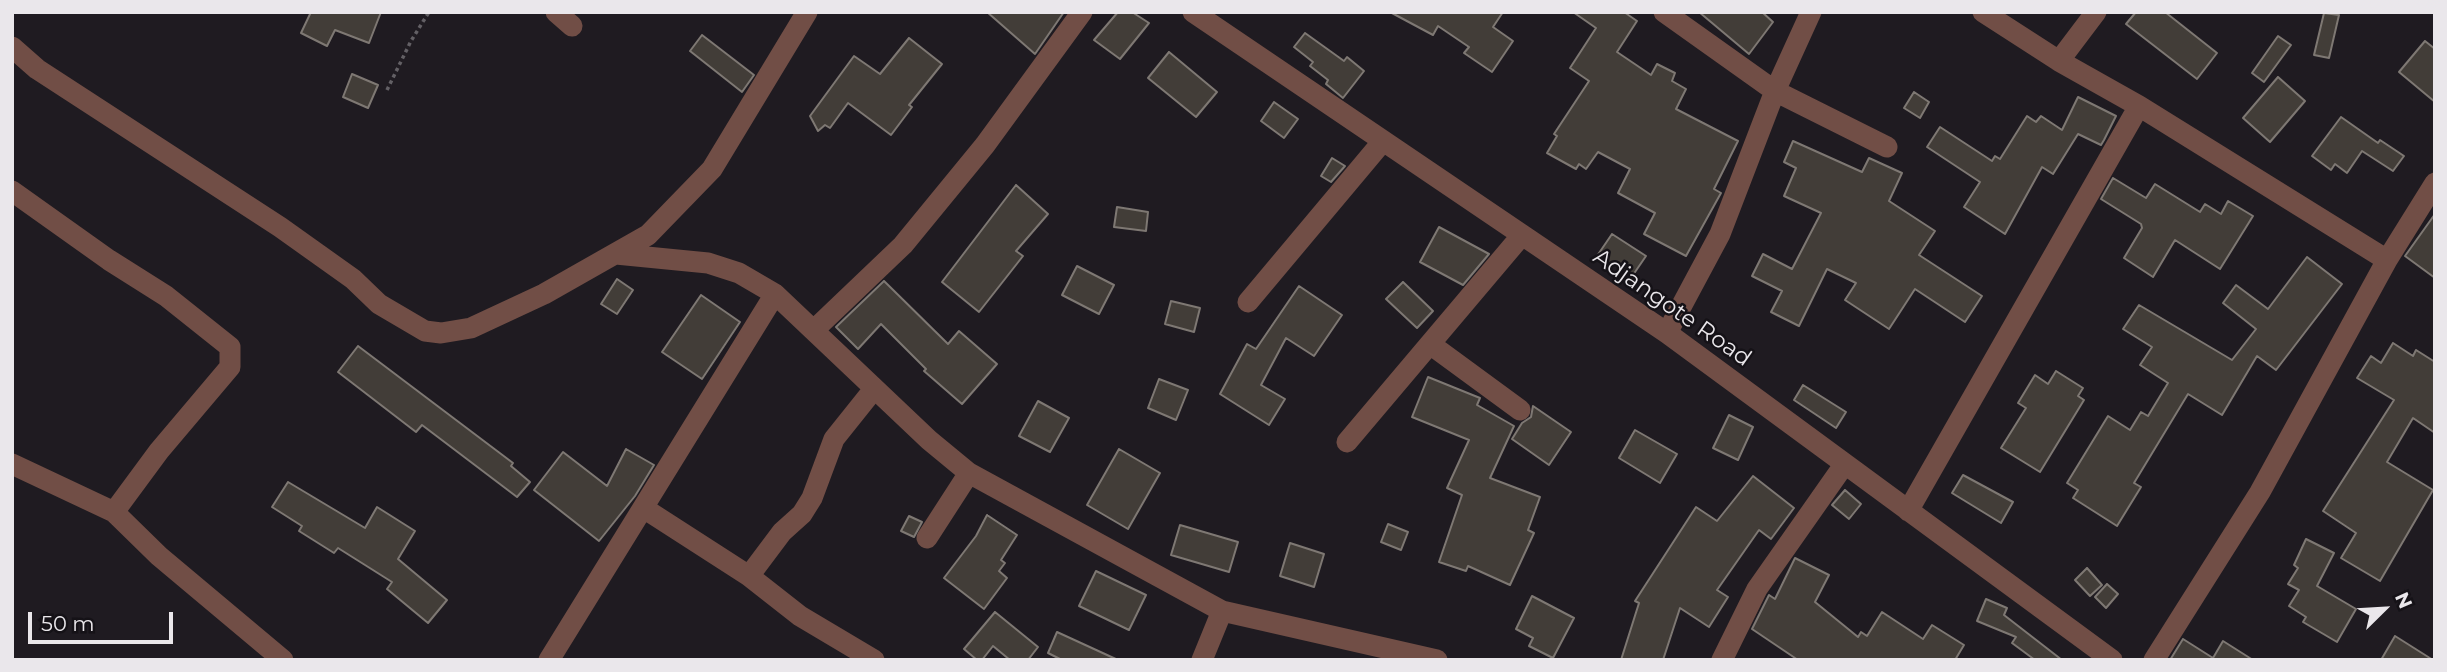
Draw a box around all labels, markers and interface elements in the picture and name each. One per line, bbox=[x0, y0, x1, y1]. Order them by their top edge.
street label: Adjangote Road bbox=[1588, 243, 1756, 373]
north arrow bbox=[2349, 574, 2419, 644]
text: N bbox=[2390, 589, 2417, 612]
scale bar bbox=[32, 598, 177, 642]
text: 50 m bbox=[41, 611, 95, 636]

